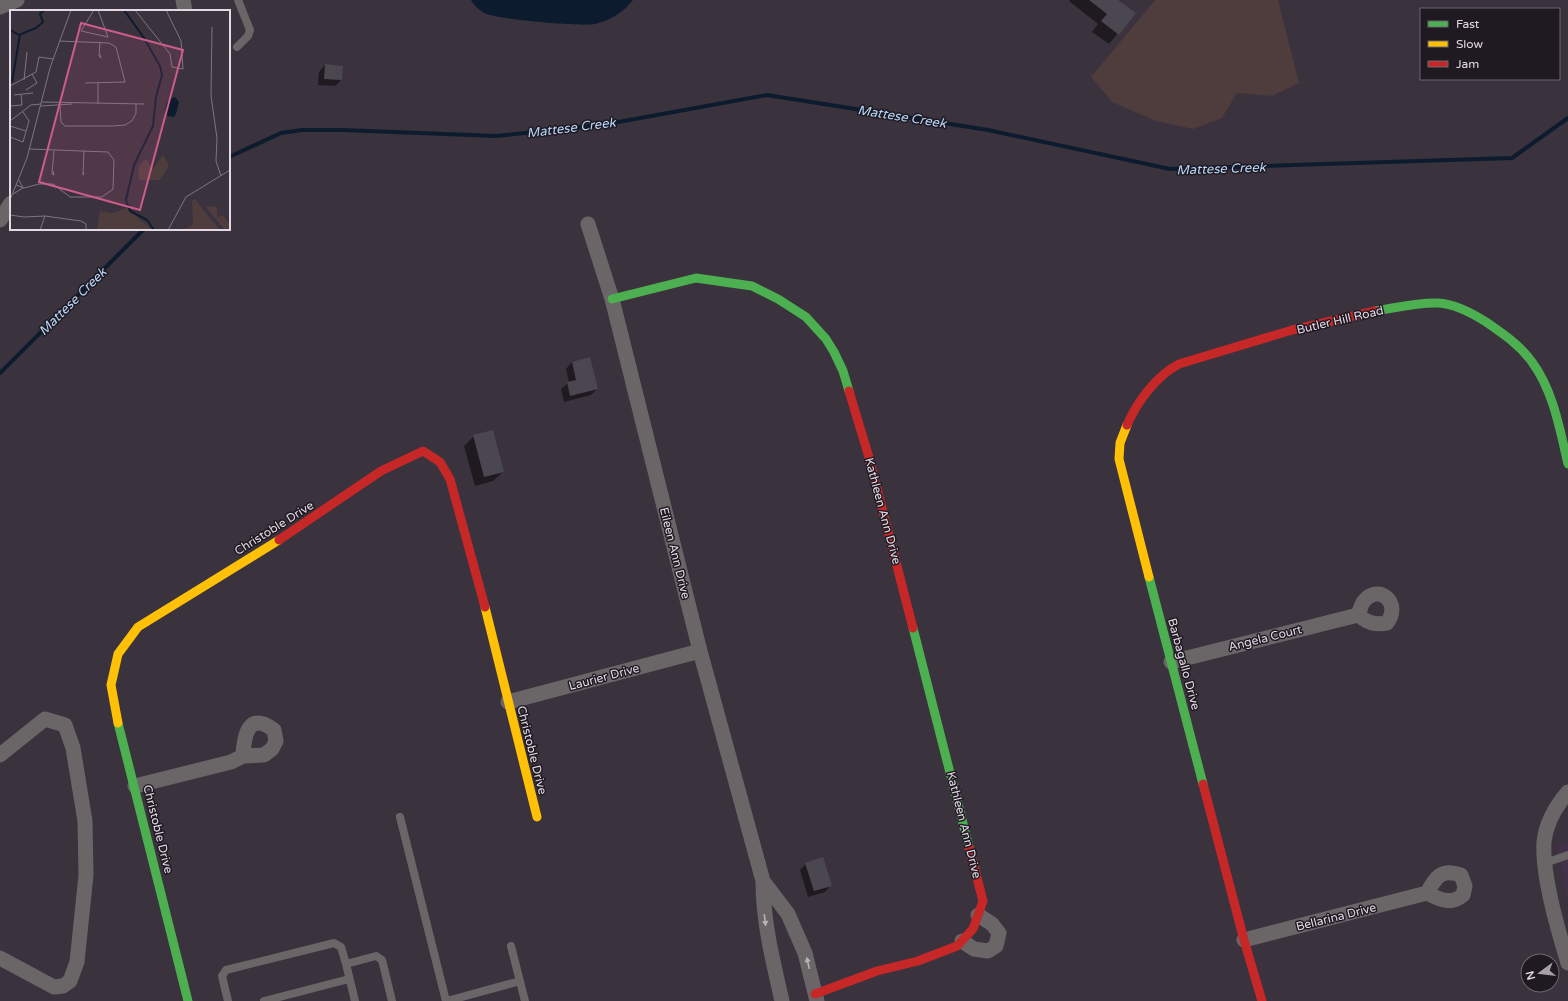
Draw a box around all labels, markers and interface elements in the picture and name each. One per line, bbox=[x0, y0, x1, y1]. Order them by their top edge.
legend bbox=[1420, 8, 1560, 80]
inset map bbox=[10, 10, 230, 230]
text: Fast bbox=[1456, 17, 1480, 31]
text: Slow bbox=[1456, 37, 1483, 51]
text: Jam bbox=[1456, 57, 1479, 71]
water label: Mattese Creek bbox=[856, 102, 948, 132]
water label: Mattese Creek bbox=[526, 114, 617, 141]
water label: Mattese Creek bbox=[1176, 159, 1267, 179]
water label: Mattese Creek bbox=[35, 264, 111, 339]
street label: Butler Hill Road bbox=[1295, 303, 1385, 337]
street label: Kathleen Ann Drive bbox=[862, 456, 904, 566]
street label: Christoble Drive bbox=[232, 498, 316, 558]
street label: Eileen Ann Drive bbox=[657, 506, 693, 600]
street label: Barbagallo Drive bbox=[1165, 617, 1203, 712]
street label: Angela Court bbox=[1227, 622, 1304, 654]
street label: Laurier Drive bbox=[567, 661, 641, 693]
street label: Christoble Drive bbox=[514, 704, 550, 796]
street label: Kathleen Ann Drive bbox=[944, 770, 984, 880]
street label: Christoble Drive bbox=[140, 783, 176, 875]
street label: Bellarina Drive bbox=[1294, 900, 1378, 934]
one-way arrow bbox=[762, 914, 768, 926]
north arrow bbox=[1520, 953, 1560, 993]
one-way arrow bbox=[804, 957, 810, 969]
text: N bbox=[1523, 970, 1538, 981]

